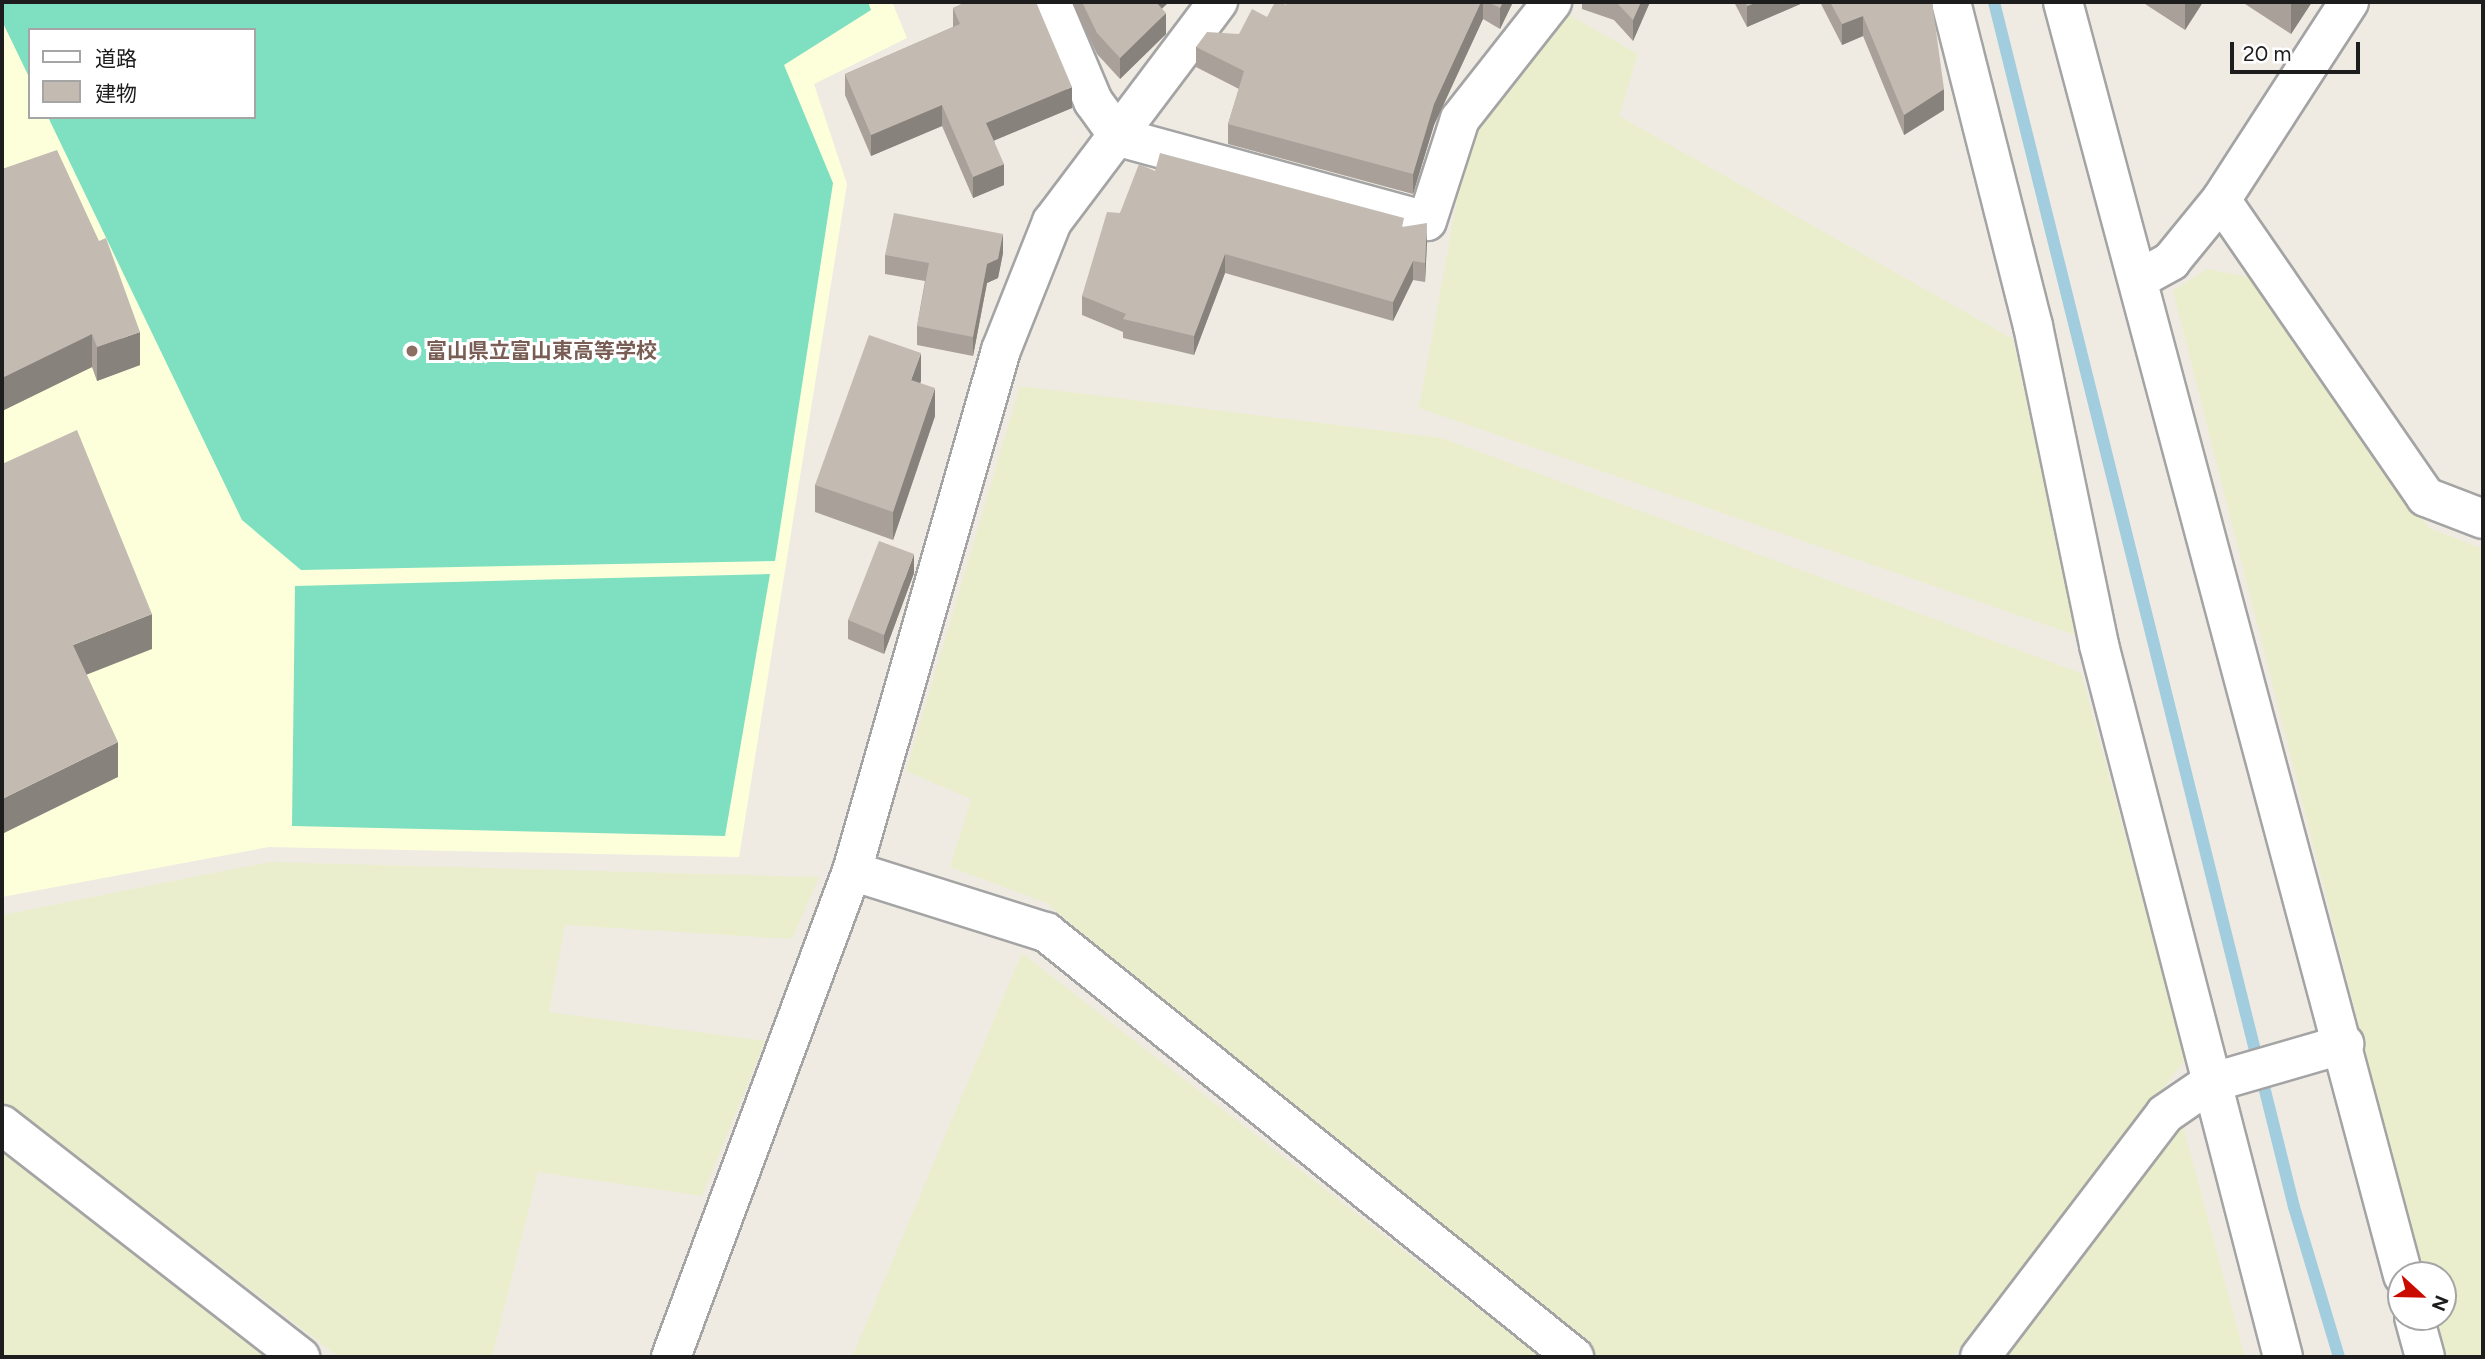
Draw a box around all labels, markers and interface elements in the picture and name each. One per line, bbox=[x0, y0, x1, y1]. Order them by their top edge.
legend bbox=[28, 28, 256, 119]
scale bar bbox=[2233, 28, 2362, 72]
text: 20 m bbox=[2243, 41, 2291, 66]
text: 道路 bbox=[95, 46, 137, 71]
text: 建物 bbox=[95, 81, 137, 106]
place label: 富山県立富山東高等学校 bbox=[426, 338, 657, 364]
marker: 富山県立富山東高等学校 bbox=[404, 343, 420, 359]
north arrow bbox=[2387, 1261, 2457, 1331]
text: N bbox=[2427, 1292, 2453, 1314]

